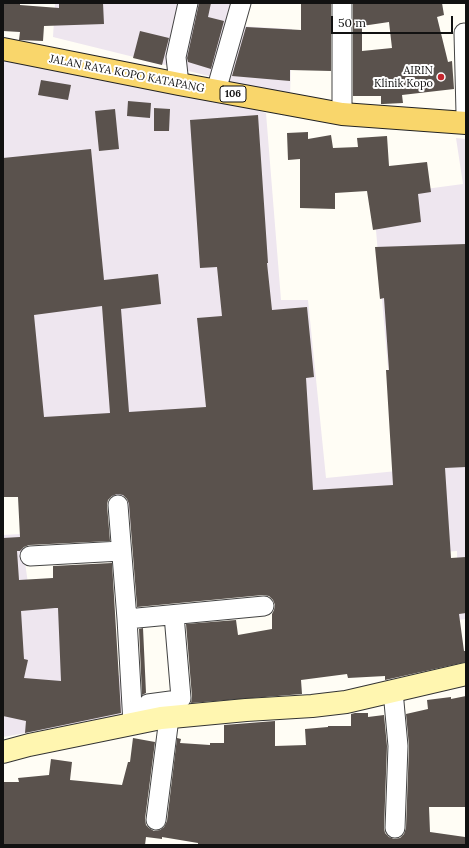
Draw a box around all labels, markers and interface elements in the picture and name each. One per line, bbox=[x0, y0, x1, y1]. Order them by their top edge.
scale bar bbox=[333, 8, 455, 34]
text: 50 m bbox=[338, 15, 366, 30]
street label: JALAN RAYA KOPO KATAPANG bbox=[48, 52, 206, 96]
place label: AIRIN Klinik Kopo bbox=[374, 64, 433, 90]
marker: AIRIN Klinik Kopo bbox=[436, 72, 446, 82]
road number: 106 bbox=[220, 86, 246, 102]

